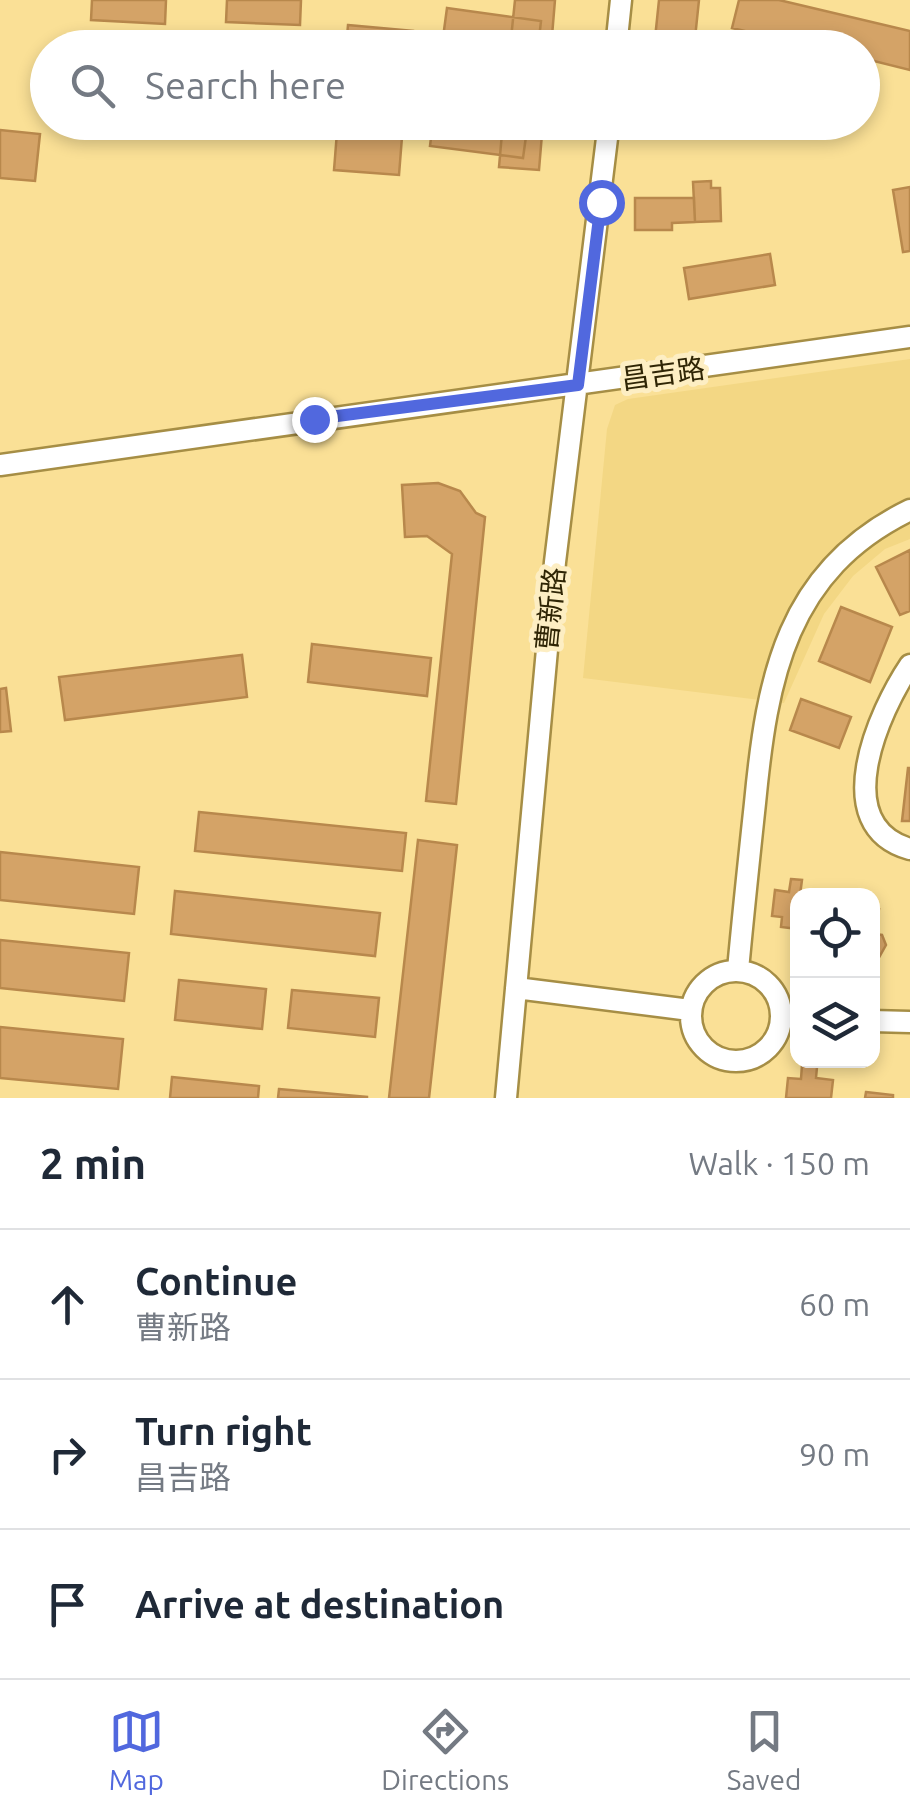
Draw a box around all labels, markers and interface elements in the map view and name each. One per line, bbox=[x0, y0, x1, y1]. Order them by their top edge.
search box bbox=[30, 30, 880, 140]
icon: search bbox=[65, 58, 120, 113]
text: Search here bbox=[145, 64, 346, 106]
route start bbox=[579, 180, 625, 226]
street label: 昌吉路 bbox=[619, 352, 707, 394]
route end bbox=[292, 397, 338, 443]
street label: 曹新路 bbox=[530, 566, 570, 652]
map controls bbox=[790, 888, 880, 1068]
button: locate bbox=[790, 888, 880, 978]
button: layers bbox=[790, 978, 880, 1068]
text: 2 min bbox=[40, 1140, 146, 1187]
text: Walk · 150 m bbox=[688, 1145, 870, 1181]
text: Continue bbox=[135, 1260, 297, 1302]
icon: ahead bbox=[40, 1277, 95, 1332]
text: 60 m bbox=[799, 1286, 870, 1322]
text: 曹新路 bbox=[135, 1309, 231, 1345]
text: Turn right bbox=[135, 1410, 312, 1452]
icon: right bbox=[40, 1427, 95, 1482]
text: 90 m bbox=[799, 1436, 870, 1472]
text: 昌吉路 bbox=[135, 1459, 231, 1495]
icon: arrive bbox=[40, 1577, 95, 1632]
text: Arrive at destination bbox=[135, 1583, 504, 1625]
tab: Map bbox=[109, 1704, 164, 1795]
tab: Directions bbox=[381, 1704, 509, 1795]
tab: Saved bbox=[727, 1704, 801, 1795]

